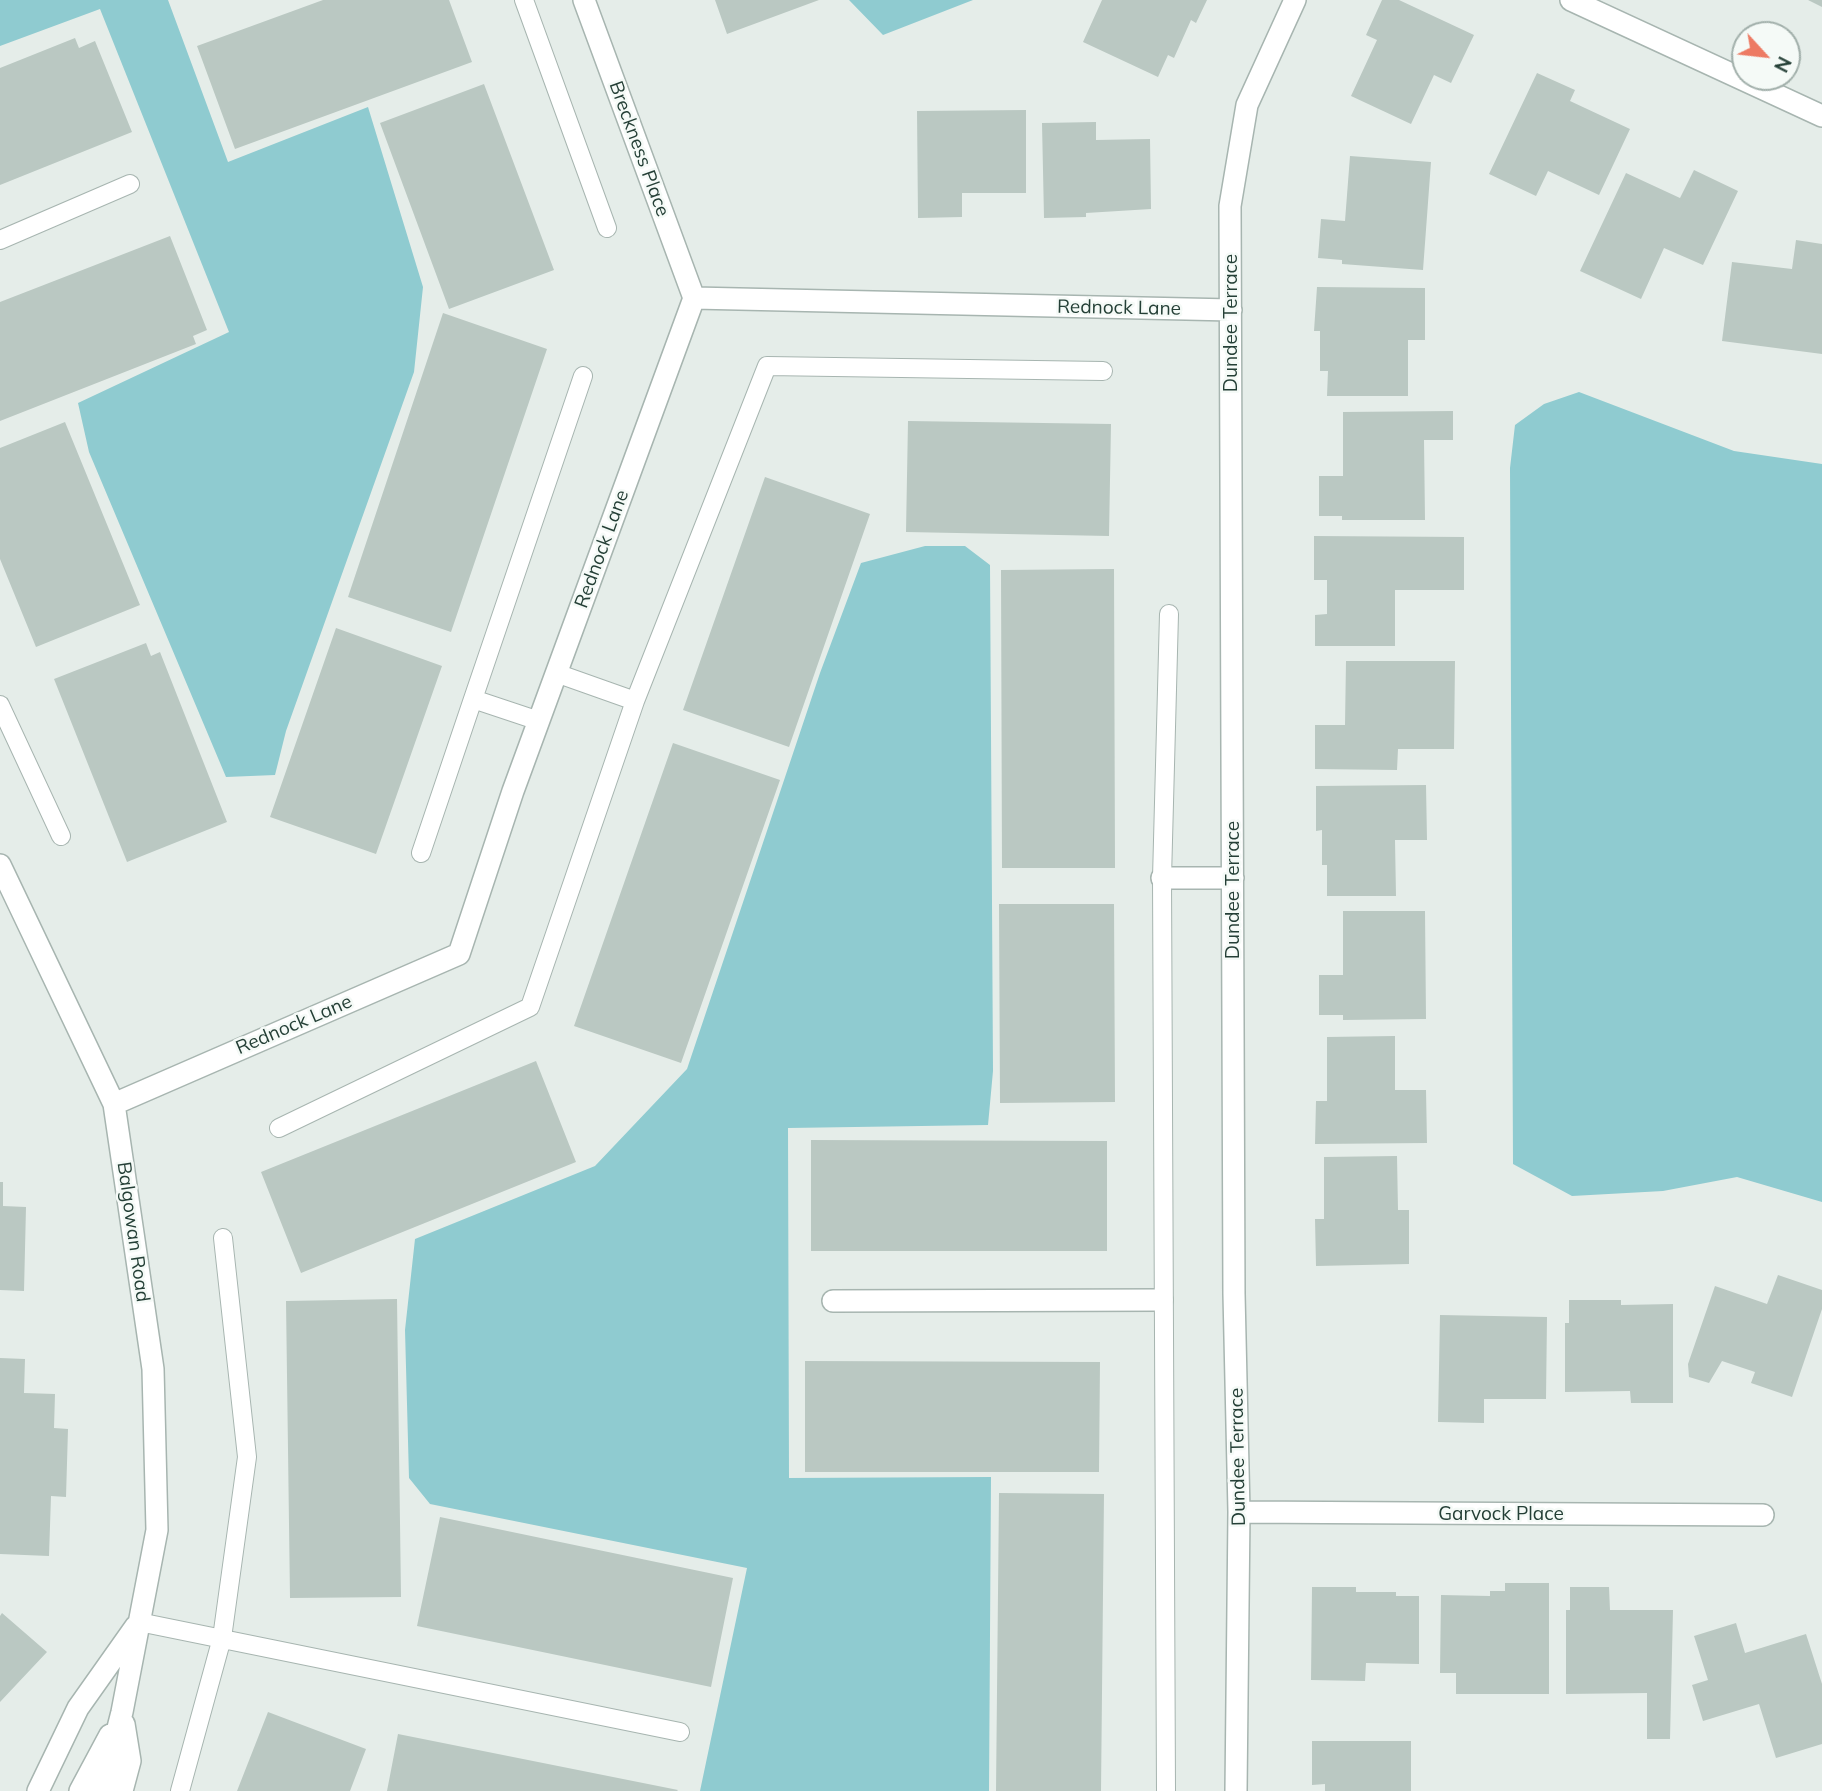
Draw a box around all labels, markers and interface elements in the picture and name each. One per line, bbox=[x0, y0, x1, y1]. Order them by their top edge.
north arrow bbox=[1731, 21, 1801, 91]
text: N bbox=[1769, 53, 1797, 76]
street label: Breckness Place bbox=[604, 78, 674, 220]
street label: Dundee Terrace bbox=[1220, 254, 1242, 392]
street label: Rednock Lane bbox=[1057, 296, 1181, 320]
street label: Rednock Lane bbox=[570, 487, 634, 611]
street label: Dundee Terrace bbox=[1222, 821, 1244, 959]
street label: Rednock Lane bbox=[232, 990, 356, 1060]
street label: Balgowan Road bbox=[112, 1160, 154, 1304]
street label: Dundee Terrace bbox=[1225, 1388, 1251, 1526]
street label: Garvock Place bbox=[1438, 1503, 1564, 1525]

